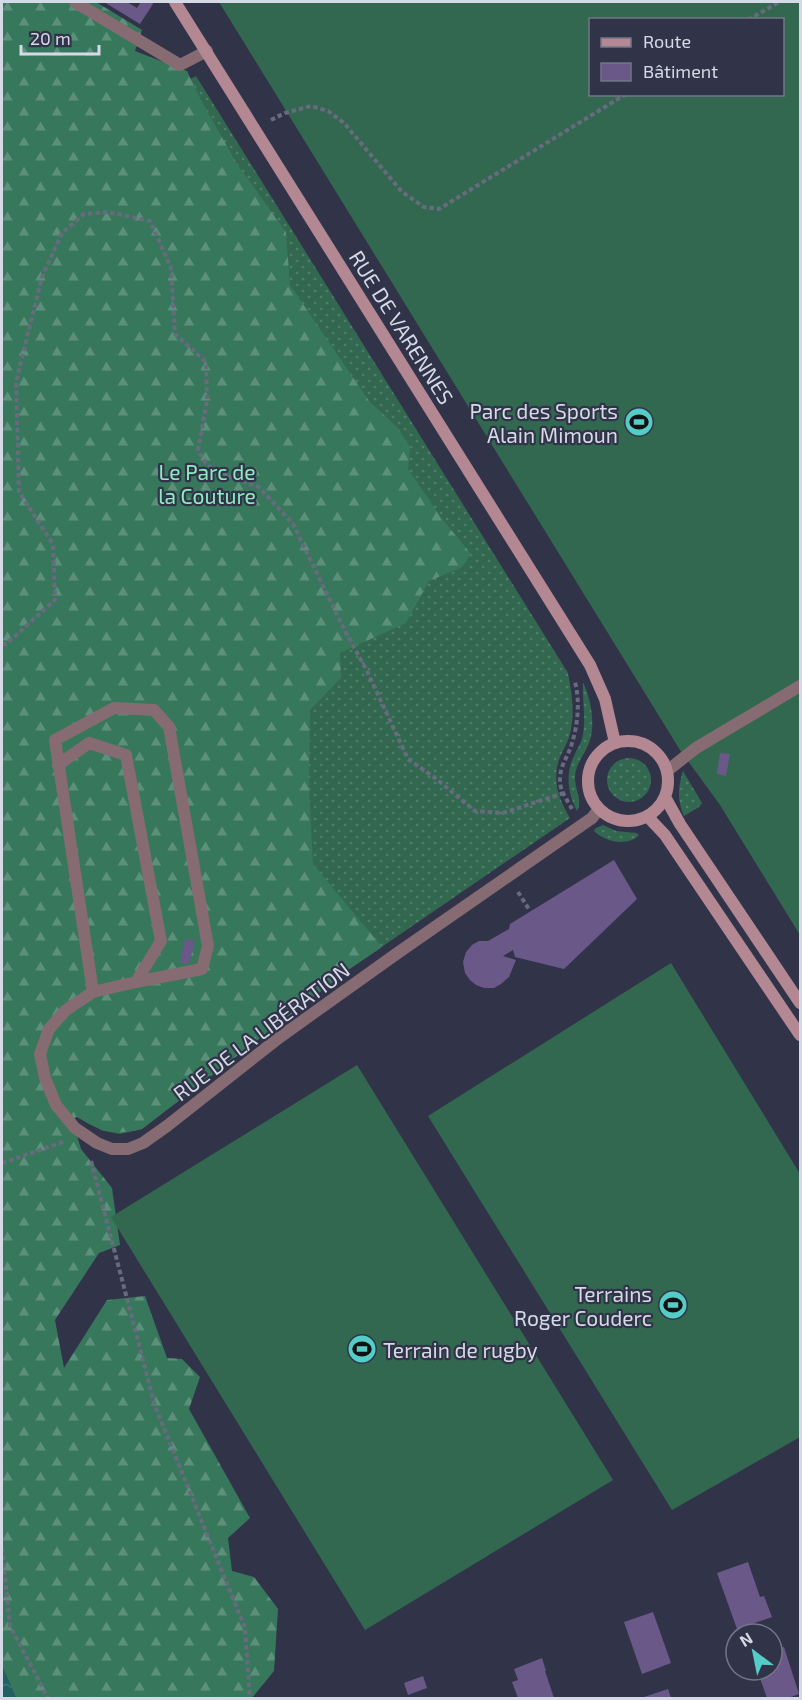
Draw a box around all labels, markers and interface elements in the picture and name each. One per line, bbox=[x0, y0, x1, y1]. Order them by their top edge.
scale bar bbox=[21, 18, 99, 56]
legend bbox=[589, 18, 784, 96]
text: 20 m bbox=[30, 27, 71, 49]
text: Route bbox=[643, 30, 691, 52]
text: Bâtiment bbox=[643, 60, 718, 82]
street label: RUE DE VARENNES bbox=[345, 246, 459, 408]
place label: Parc des Sports Alain Mimoun bbox=[469, 398, 618, 447]
sports icon: Parc des Sports Alain Mimoun bbox=[623, 406, 655, 438]
park label: Le Parc de la Couture bbox=[158, 459, 256, 508]
street label: RUE DE LA LIBÉRATION bbox=[168, 957, 354, 1105]
place label: Terrains Roger Couderc bbox=[514, 1281, 652, 1330]
sports icon: Terrains Roger Couderc bbox=[657, 1289, 689, 1321]
sports icon: Terrain de rugby bbox=[346, 1333, 378, 1365]
place label: Terrain de rugby bbox=[383, 1337, 538, 1362]
north arrow bbox=[724, 1622, 784, 1682]
text: N bbox=[736, 1628, 756, 1650]

